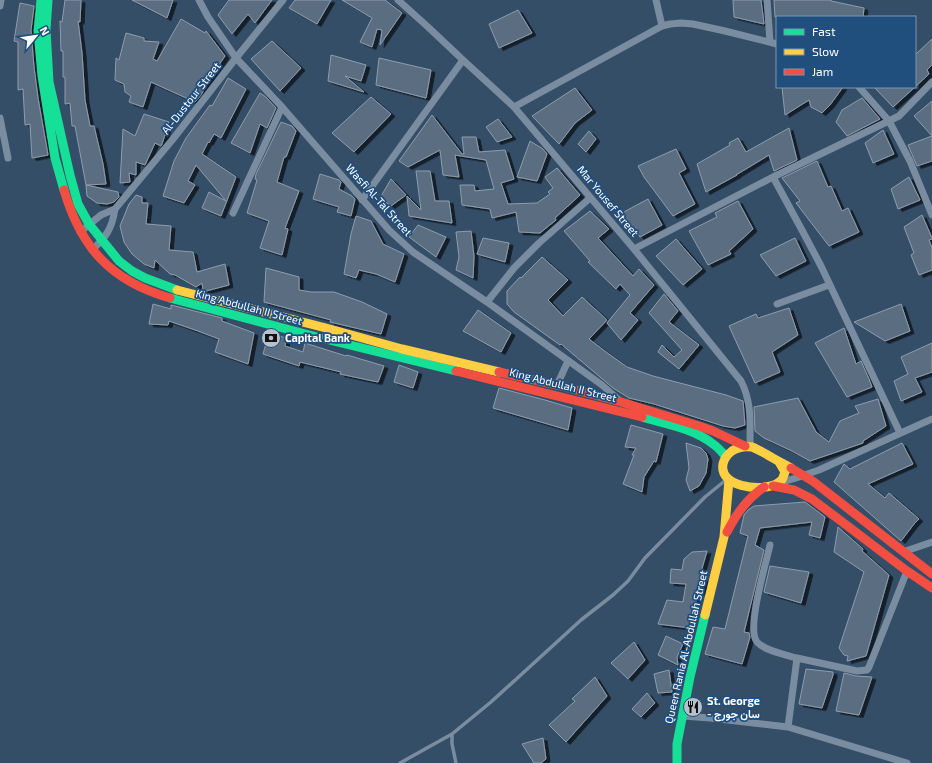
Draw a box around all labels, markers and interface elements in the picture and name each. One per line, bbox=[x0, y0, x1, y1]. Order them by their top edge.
north arrow bbox=[16, 16, 56, 56]
legend bbox=[776, 16, 916, 88]
text: N bbox=[38, 24, 53, 38]
text: Fast bbox=[812, 24, 836, 38]
text: Slow bbox=[812, 44, 839, 58]
street label: Al-Dustour Street bbox=[158, 59, 223, 136]
text: Jam bbox=[812, 64, 833, 78]
street label: Wasfi Al-Tal Street bbox=[344, 161, 415, 238]
street label: Mar Yousef Street bbox=[575, 163, 642, 239]
street label: King Abdullah II Street bbox=[194, 286, 304, 327]
bank icon: Capital Bank bbox=[260, 327, 282, 349]
place label: Capital Bank bbox=[285, 331, 351, 344]
street label: King Abdullah II Street bbox=[508, 365, 618, 404]
street label: Queen Rania Al-Abdullah Street bbox=[662, 569, 710, 725]
place label: St. George - سان جورج bbox=[707, 694, 760, 722]
restaurant icon: St. George - سان جورج bbox=[682, 696, 704, 718]

